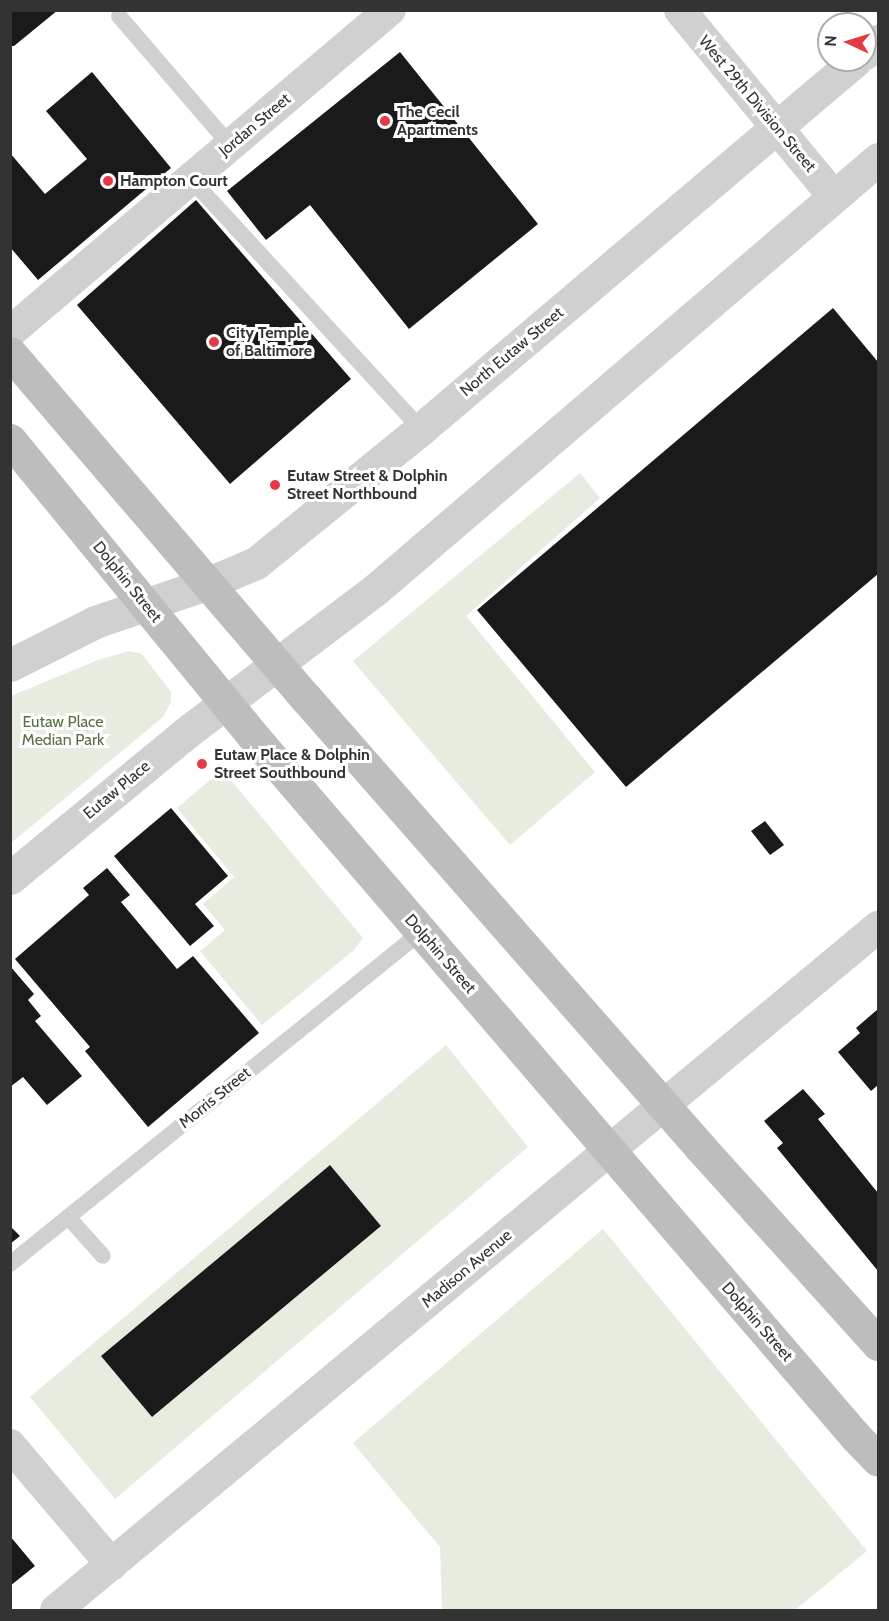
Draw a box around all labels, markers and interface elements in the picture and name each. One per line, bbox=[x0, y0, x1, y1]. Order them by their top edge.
north arrow bbox=[817, 12, 877, 72]
street label: West 29th Division Street bbox=[694, 32, 820, 176]
text: N bbox=[821, 35, 840, 47]
street label: Jordan Street bbox=[215, 89, 295, 161]
place label: The Cecil Apartments bbox=[397, 102, 478, 140]
marker: The Cecil Apartments bbox=[378, 114, 392, 128]
place label: Hampton Court bbox=[120, 171, 228, 191]
marker: Hampton Court bbox=[101, 174, 115, 188]
street label: North Eutaw Street bbox=[457, 303, 567, 401]
place label: City Temple of Baltimore bbox=[226, 323, 312, 361]
marker: City Temple of Baltimore bbox=[207, 335, 221, 349]
place label: Eutaw Street & Dolphin Street Northbound bbox=[287, 466, 448, 504]
marker: Eutaw Street & Dolphin Street Northbound bbox=[268, 478, 282, 492]
street label: Dolphin Street bbox=[88, 538, 166, 626]
park label: Eutaw Place Median Park bbox=[22, 712, 104, 750]
place label: Eutaw Place & Dolphin Street Southbound bbox=[214, 745, 370, 783]
street label: Eutaw Place bbox=[80, 757, 154, 823]
marker: Eutaw Place & Dolphin Street Southbound bbox=[195, 757, 209, 771]
street label: Dolphin Street bbox=[400, 910, 480, 998]
street label: Morris Street bbox=[175, 1063, 255, 1133]
street label: Madison Avenue bbox=[418, 1226, 516, 1312]
street label: Dolphin Street bbox=[717, 1278, 797, 1366]

